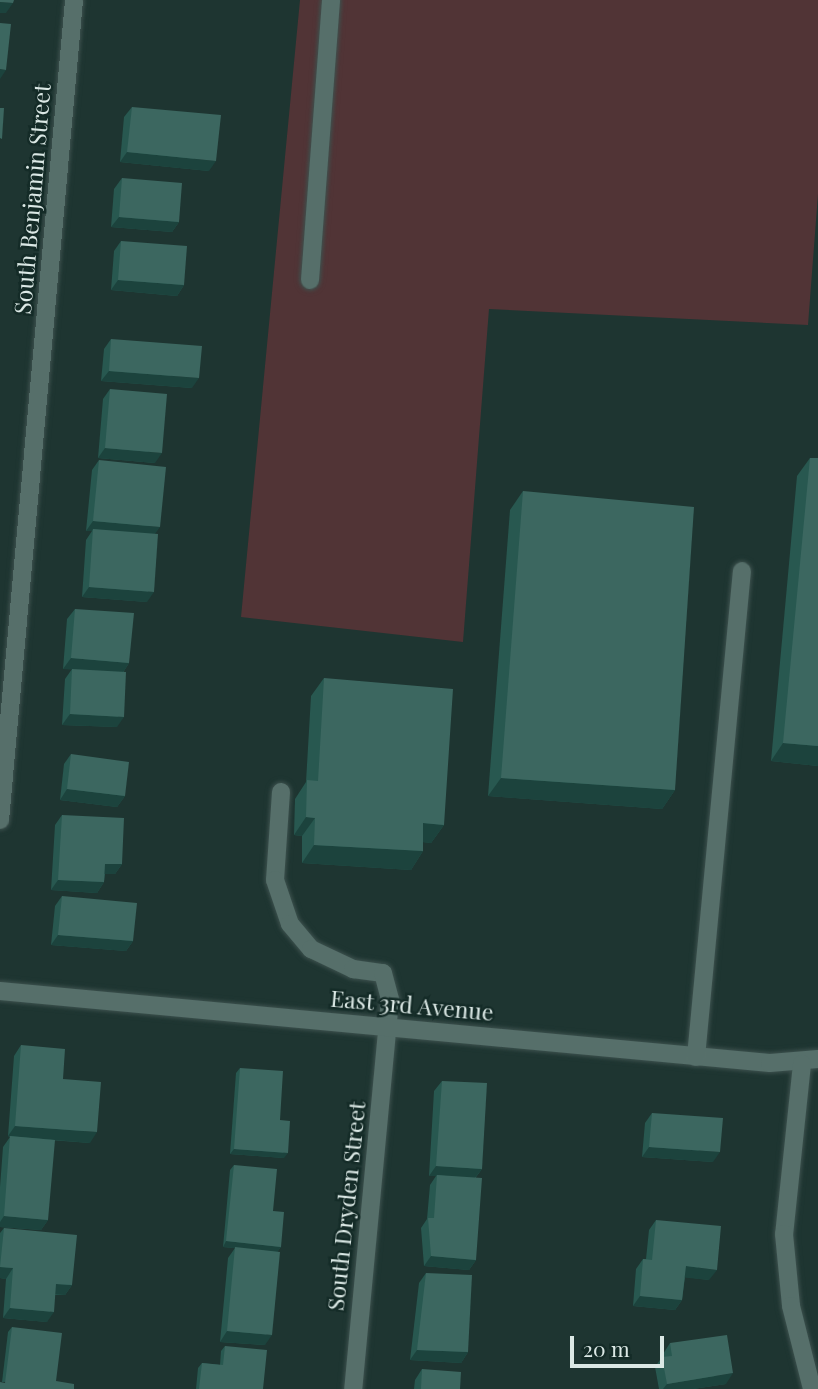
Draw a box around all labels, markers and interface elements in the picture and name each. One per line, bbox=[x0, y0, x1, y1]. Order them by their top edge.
street label: South Benjamin Street bbox=[8, 83, 56, 315]
street label: East 3rd Avenue bbox=[329, 984, 495, 1026]
street label: South Dryden Street bbox=[321, 1100, 371, 1312]
scale bar bbox=[573, 1322, 668, 1366]
text: 20 m bbox=[583, 1334, 630, 1362]

